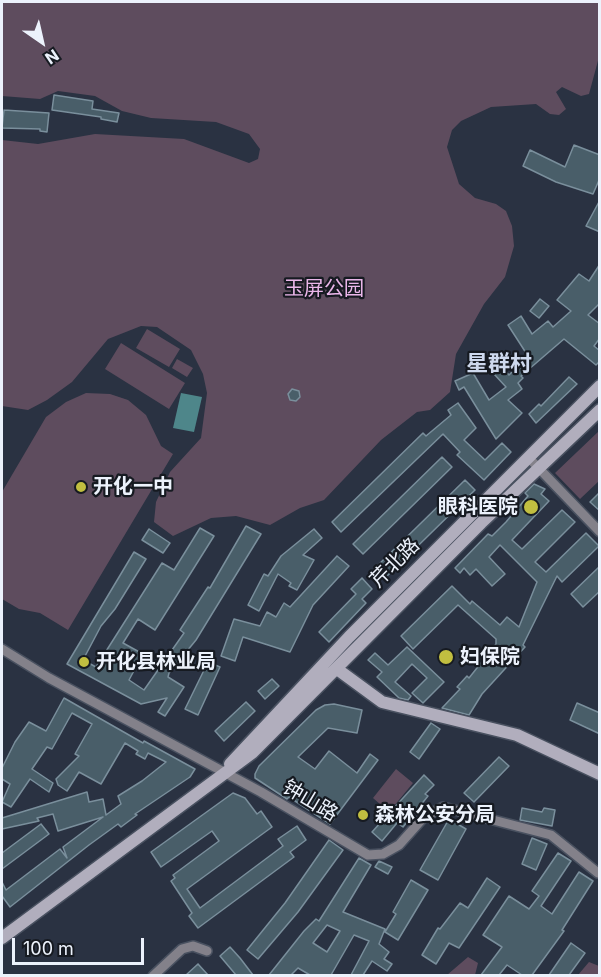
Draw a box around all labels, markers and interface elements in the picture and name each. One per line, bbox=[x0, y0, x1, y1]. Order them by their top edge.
north arrow bbox=[12, 12, 72, 72]
text: N bbox=[41, 45, 63, 69]
park label: 玉屏公园 bbox=[284, 277, 364, 301]
district label: 星群村 bbox=[466, 351, 532, 377]
place label: 开化一中 bbox=[93, 475, 173, 499]
marker: 开化一中 bbox=[74, 480, 88, 494]
place label: 眼科医院 bbox=[438, 495, 518, 519]
marker: 眼科医院 bbox=[522, 498, 540, 516]
street label: 芹北路 bbox=[365, 533, 425, 593]
place label: 妇保院 bbox=[460, 645, 520, 669]
marker: 妇保院 bbox=[437, 648, 455, 666]
place label: 开化县林业局 bbox=[96, 650, 216, 674]
marker: 开化县林业局 bbox=[77, 655, 91, 669]
street label: 钟山路 bbox=[278, 775, 342, 827]
place label: 森林公安分局 bbox=[375, 803, 495, 827]
marker: 森林公安分局 bbox=[356, 808, 370, 822]
scale bar bbox=[15, 926, 147, 964]
text: 100 m bbox=[23, 938, 74, 959]

